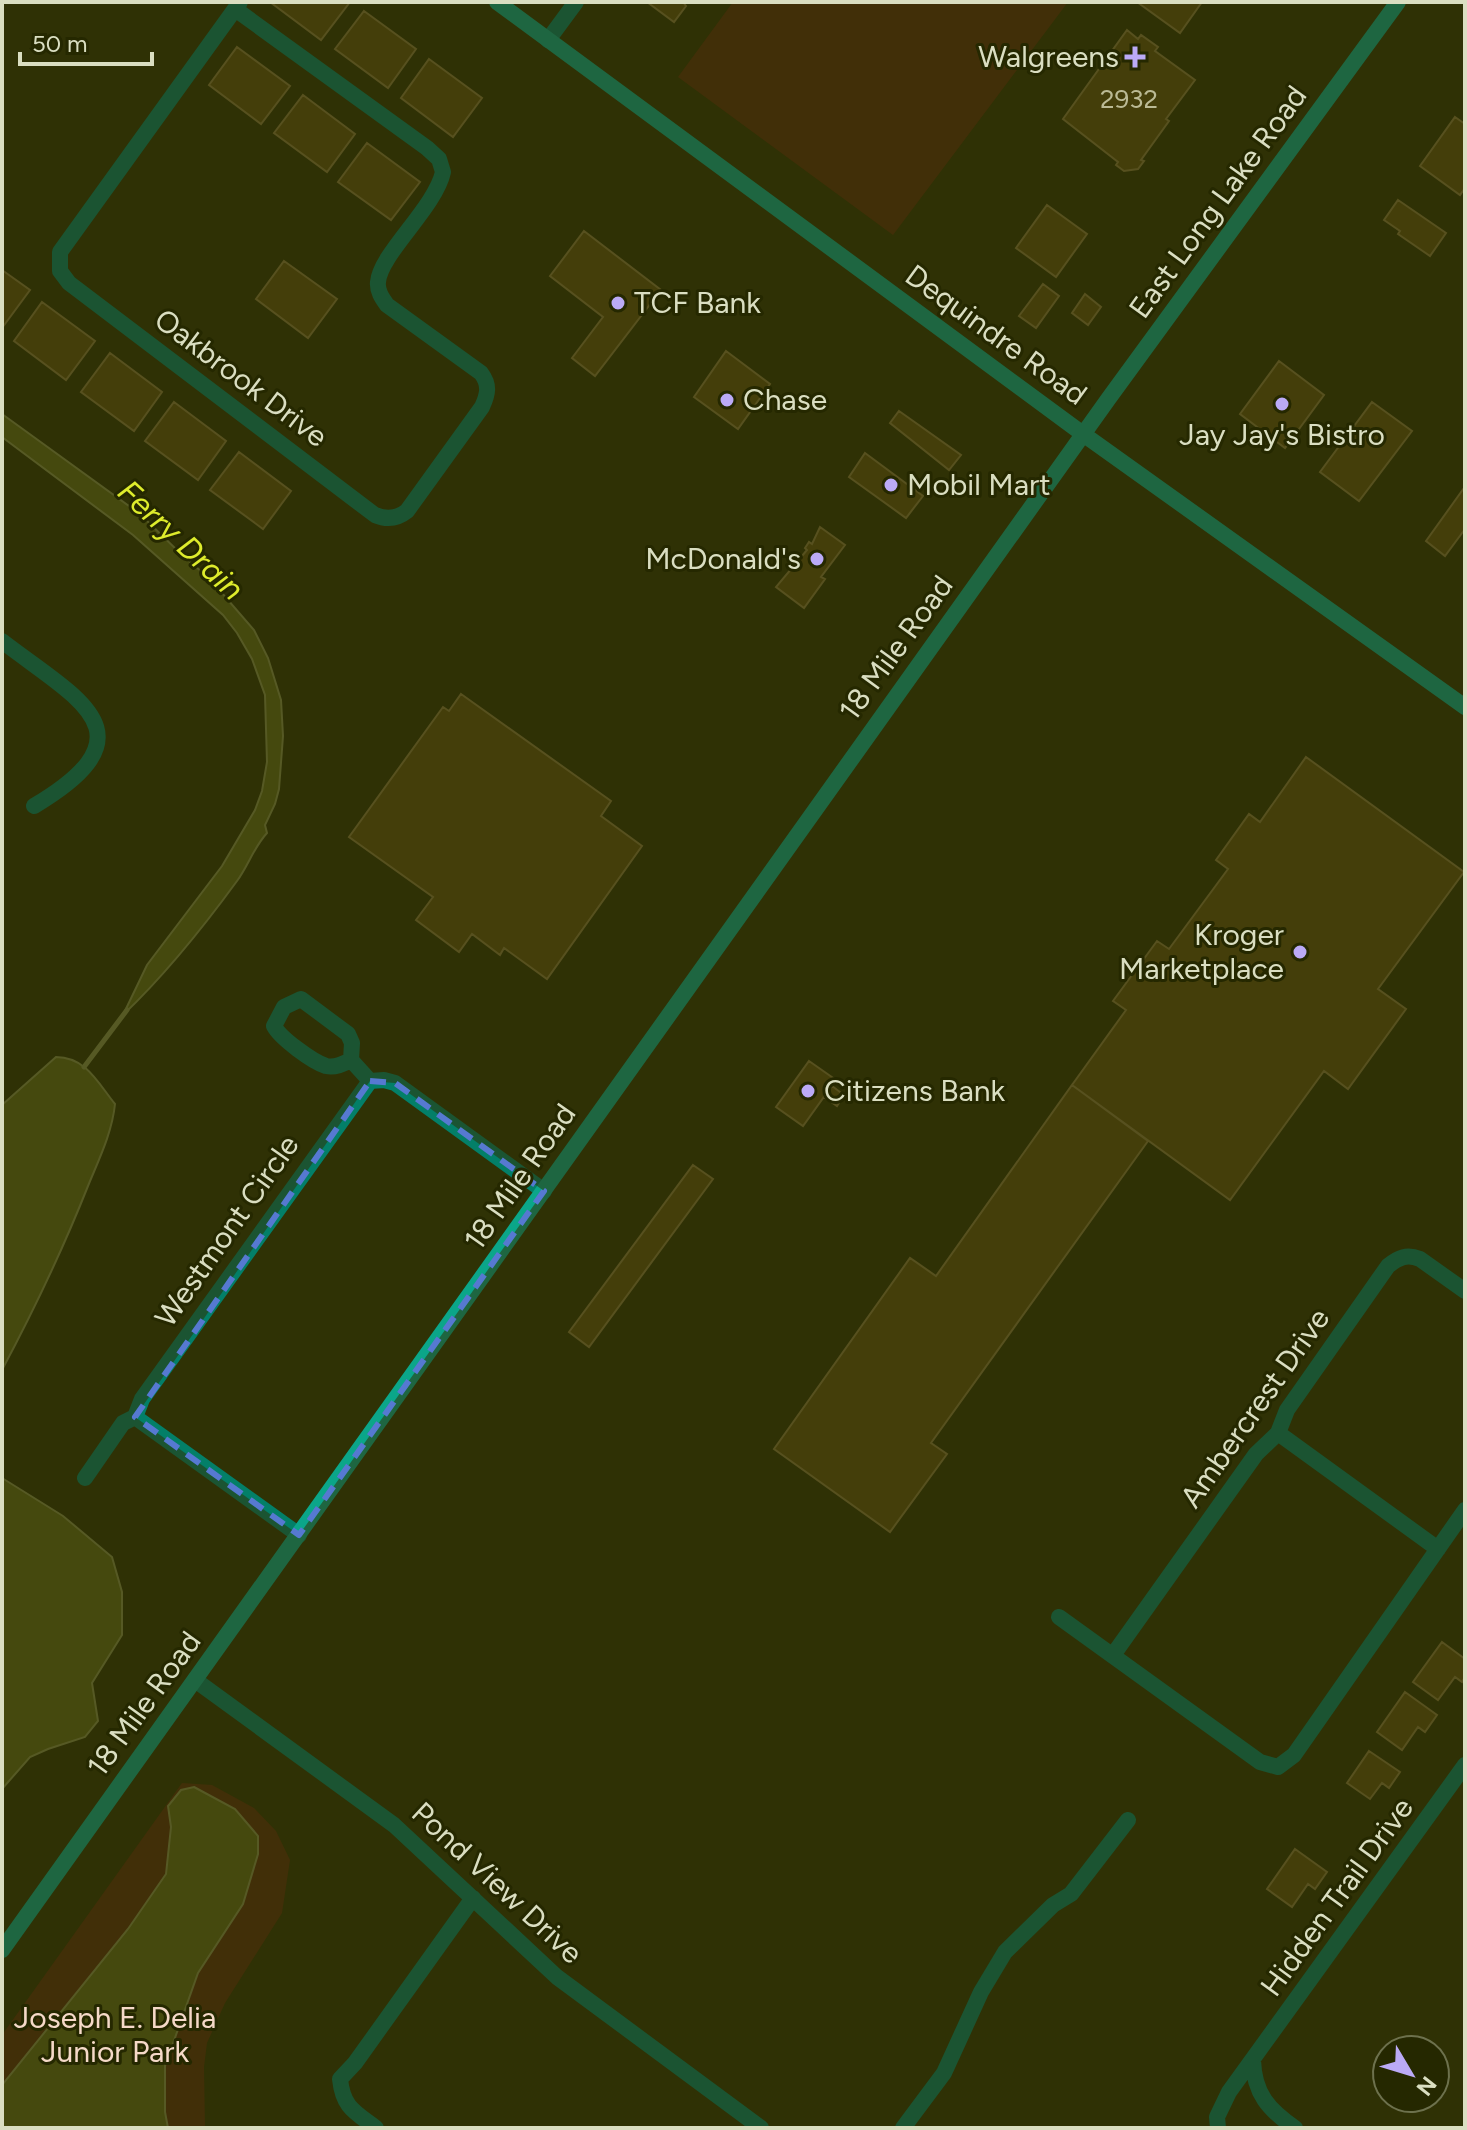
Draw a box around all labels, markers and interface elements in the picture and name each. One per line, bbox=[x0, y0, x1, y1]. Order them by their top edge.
scale bar bbox=[20, 16, 152, 66]
text: 50 m bbox=[32, 29, 88, 58]
place label: Walgreens bbox=[978, 38, 1119, 75]
marker: Walgreens bbox=[1126, 48, 1144, 66]
street label: East Long Lake Road bbox=[1121, 78, 1314, 325]
house number: 2932 bbox=[1100, 83, 1158, 115]
street label: Dequindre Road bbox=[898, 256, 1094, 413]
place label: TCF Bank bbox=[634, 284, 761, 321]
marker: TCF Bank bbox=[609, 294, 627, 312]
street label: Oakbrook Drive bbox=[148, 301, 335, 455]
place label: Chase bbox=[743, 381, 827, 418]
marker: Chase bbox=[718, 391, 736, 409]
marker: Jay Jay's Bistro bbox=[1273, 395, 1291, 413]
place label: Jay Jay's Bistro bbox=[1179, 416, 1385, 453]
place label: Mobil Mart bbox=[907, 466, 1051, 503]
water label: Ferry Drain bbox=[110, 472, 252, 608]
marker: Mobil Mart bbox=[882, 476, 900, 494]
place label: McDonald's bbox=[645, 540, 801, 577]
marker: McDonald's bbox=[808, 550, 826, 568]
street label: 18 Mile Road bbox=[831, 568, 961, 727]
place label: Kroger Marketplace bbox=[1119, 916, 1284, 987]
marker: Kroger Marketplace bbox=[1291, 943, 1309, 961]
place label: Citizens Bank bbox=[824, 1072, 1005, 1109]
marker: Citizens Bank bbox=[799, 1082, 817, 1100]
street label: 18 Mile Road bbox=[456, 1096, 584, 1257]
street label: Westmont Circle bbox=[147, 1128, 306, 1334]
street label: Ambercrest Drive bbox=[1172, 1301, 1337, 1514]
street label: 18 Mile Road bbox=[79, 1624, 209, 1783]
street label: Hidden Trail Drive bbox=[1252, 1790, 1421, 2003]
street label: Pond View Drive bbox=[404, 1794, 590, 1971]
park label: Joseph E. Delia Junior Park bbox=[14, 1999, 216, 2070]
north arrow bbox=[1371, 2034, 1451, 2114]
text: N bbox=[1410, 2071, 1442, 2101]

